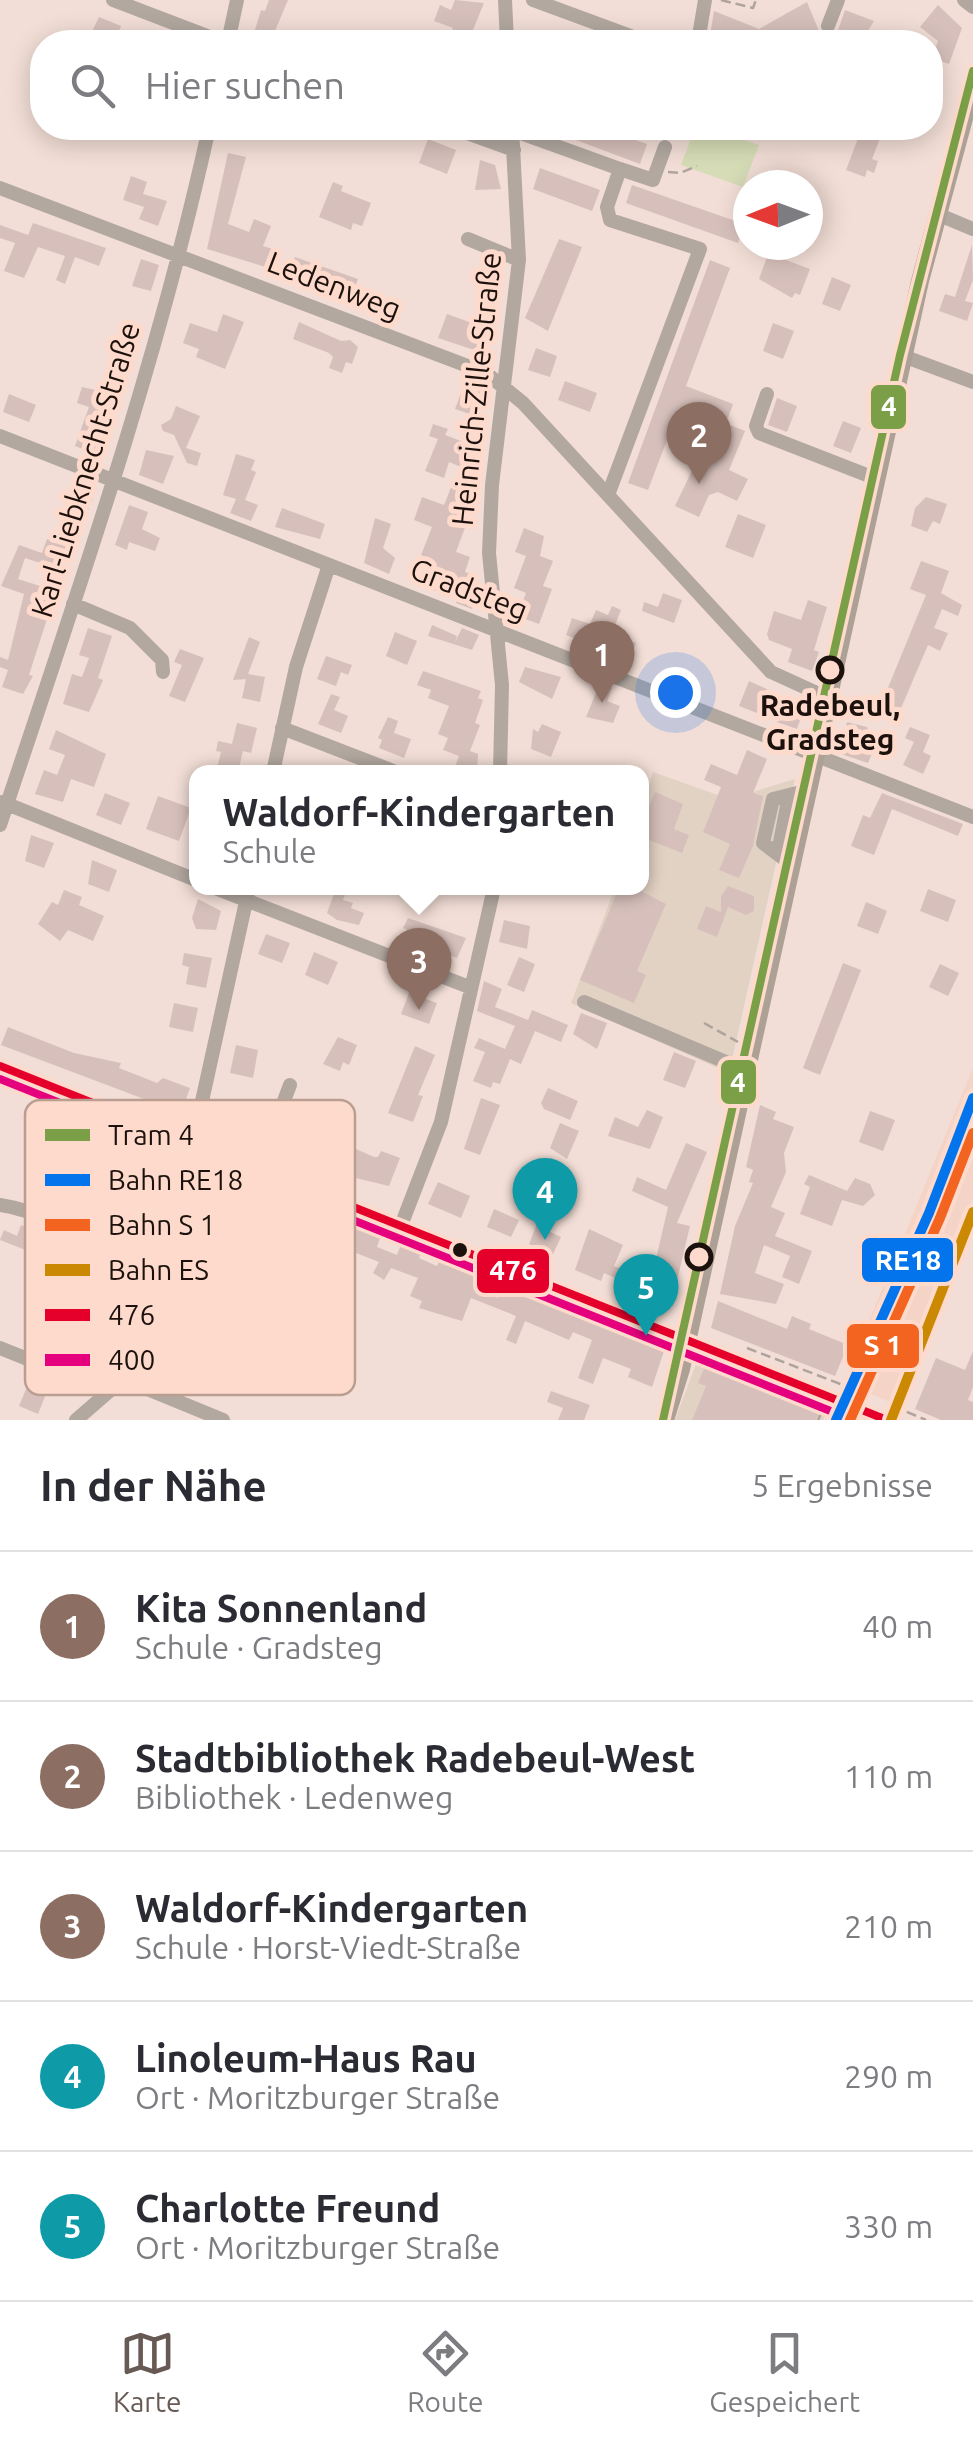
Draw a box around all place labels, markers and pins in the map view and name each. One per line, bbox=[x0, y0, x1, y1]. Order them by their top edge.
pin: 2 bbox=[666, 402, 732, 484]
pin: 1 bbox=[570, 620, 634, 703]
marker: Radebeul, Gradsteg bbox=[817, 657, 843, 683]
place label: Radebeul, Gradsteg bbox=[760, 688, 900, 756]
pin: 3 bbox=[386, 928, 452, 1010]
pin: 4 bbox=[512, 1158, 578, 1240]
unlabelled marker bbox=[450, 1240, 470, 1260]
unlabelled marker bbox=[686, 1244, 712, 1270]
pin: 5 bbox=[614, 1254, 678, 1336]

